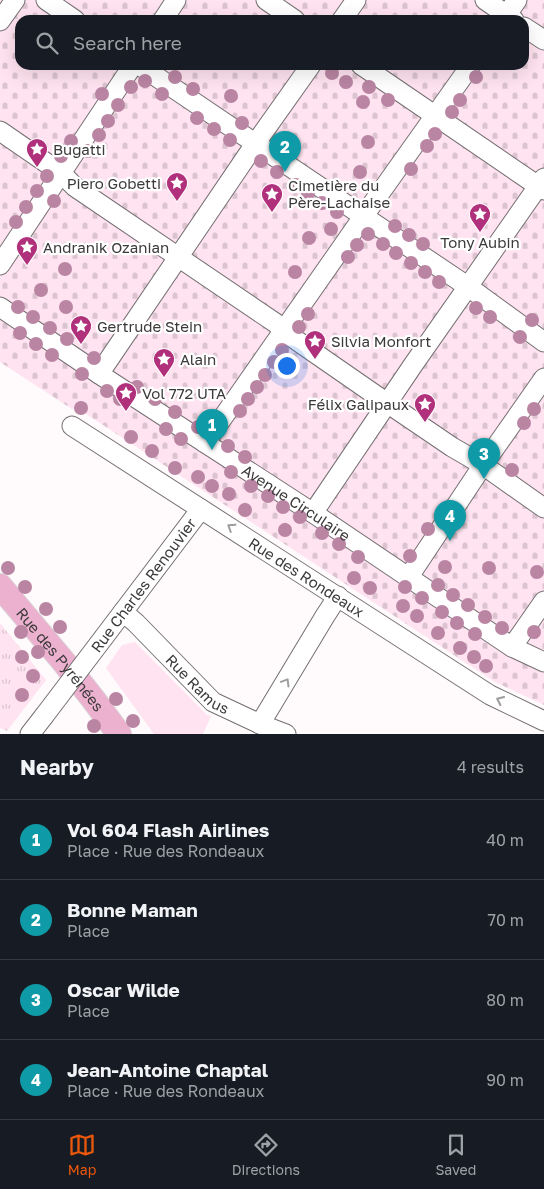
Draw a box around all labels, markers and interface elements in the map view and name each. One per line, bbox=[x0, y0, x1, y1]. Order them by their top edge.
search box bbox=[15, 15, 529, 70]
icon: search bbox=[33, 29, 61, 57]
text: Search here bbox=[73, 31, 182, 54]
pin: 2 bbox=[269, 131, 301, 172]
place icon: Bugatti bbox=[25, 137, 49, 168]
place label: Bugatti bbox=[53, 140, 106, 158]
place icon: Piero Gobetti bbox=[165, 171, 189, 202]
place label: Piero Gobetti bbox=[67, 174, 161, 192]
place label: Cimetière du Père-Lachaise bbox=[288, 176, 390, 211]
place icon: Cimetière du Père-Lachaise bbox=[260, 182, 284, 213]
place icon: Tony Aubin bbox=[468, 202, 492, 233]
place label: Tony Aubin bbox=[440, 233, 520, 251]
place icon: Andranik Ozanian bbox=[15, 235, 39, 266]
place label: Andranik Ozanian bbox=[43, 238, 169, 256]
place icon: Gertrude Stein bbox=[69, 314, 93, 345]
place label: Gertrude Stein bbox=[97, 317, 202, 335]
place icon: Silvia Monfort bbox=[303, 329, 327, 360]
place label: Silvia Monfort bbox=[331, 332, 431, 350]
place icon: Alain bbox=[152, 347, 176, 378]
place label: Alain bbox=[180, 350, 216, 368]
your location bbox=[274, 353, 300, 379]
place icon: Vol 772 UTA bbox=[114, 381, 138, 412]
place label: Vol 772 UTA bbox=[142, 384, 226, 402]
place icon: Félix Galipaux bbox=[413, 392, 437, 423]
place label: Félix Galipaux bbox=[308, 395, 409, 413]
pin: 1 bbox=[196, 409, 228, 450]
pin: 3 bbox=[468, 438, 500, 479]
street label: Avenue Circulaire bbox=[239, 460, 354, 545]
pin: 4 bbox=[434, 500, 466, 541]
street label: Rue Charles Renouvier bbox=[87, 514, 199, 656]
one-way arrow bbox=[227, 524, 236, 533]
street label: Rue des Rondeaux bbox=[246, 533, 367, 621]
street label: Rue des Pyrénées bbox=[13, 604, 108, 715]
street label: Rue Ramus bbox=[162, 650, 232, 717]
one-way arrow bbox=[279, 678, 289, 687]
one-way arrow bbox=[496, 696, 505, 706]
text: Nearby bbox=[20, 754, 94, 780]
text: 4 results bbox=[457, 757, 524, 777]
text: Vol 604 Flash Airlines bbox=[67, 818, 270, 841]
text: 1 bbox=[32, 830, 40, 850]
text: 40 m bbox=[486, 830, 524, 850]
text: Place · Rue des Rondeaux bbox=[67, 841, 264, 861]
text: Bonne Maman bbox=[67, 898, 198, 921]
text: 2 bbox=[31, 910, 41, 930]
text: 70 m bbox=[487, 910, 524, 930]
text: Place bbox=[67, 921, 110, 941]
text: Oscar Wilde bbox=[67, 978, 180, 1001]
text: 3 bbox=[31, 990, 41, 1010]
text: 80 m bbox=[486, 990, 524, 1010]
text: Place bbox=[67, 1001, 110, 1021]
text: Jean-Antoine Chaptal bbox=[67, 1058, 268, 1081]
text: 4 bbox=[31, 1070, 41, 1090]
text: 90 m bbox=[486, 1070, 524, 1090]
text: Place · Rue des Rondeaux bbox=[67, 1081, 264, 1101]
tab: Map bbox=[68, 1131, 96, 1178]
tab: Directions bbox=[232, 1131, 300, 1178]
tab: Saved bbox=[435, 1131, 476, 1178]

